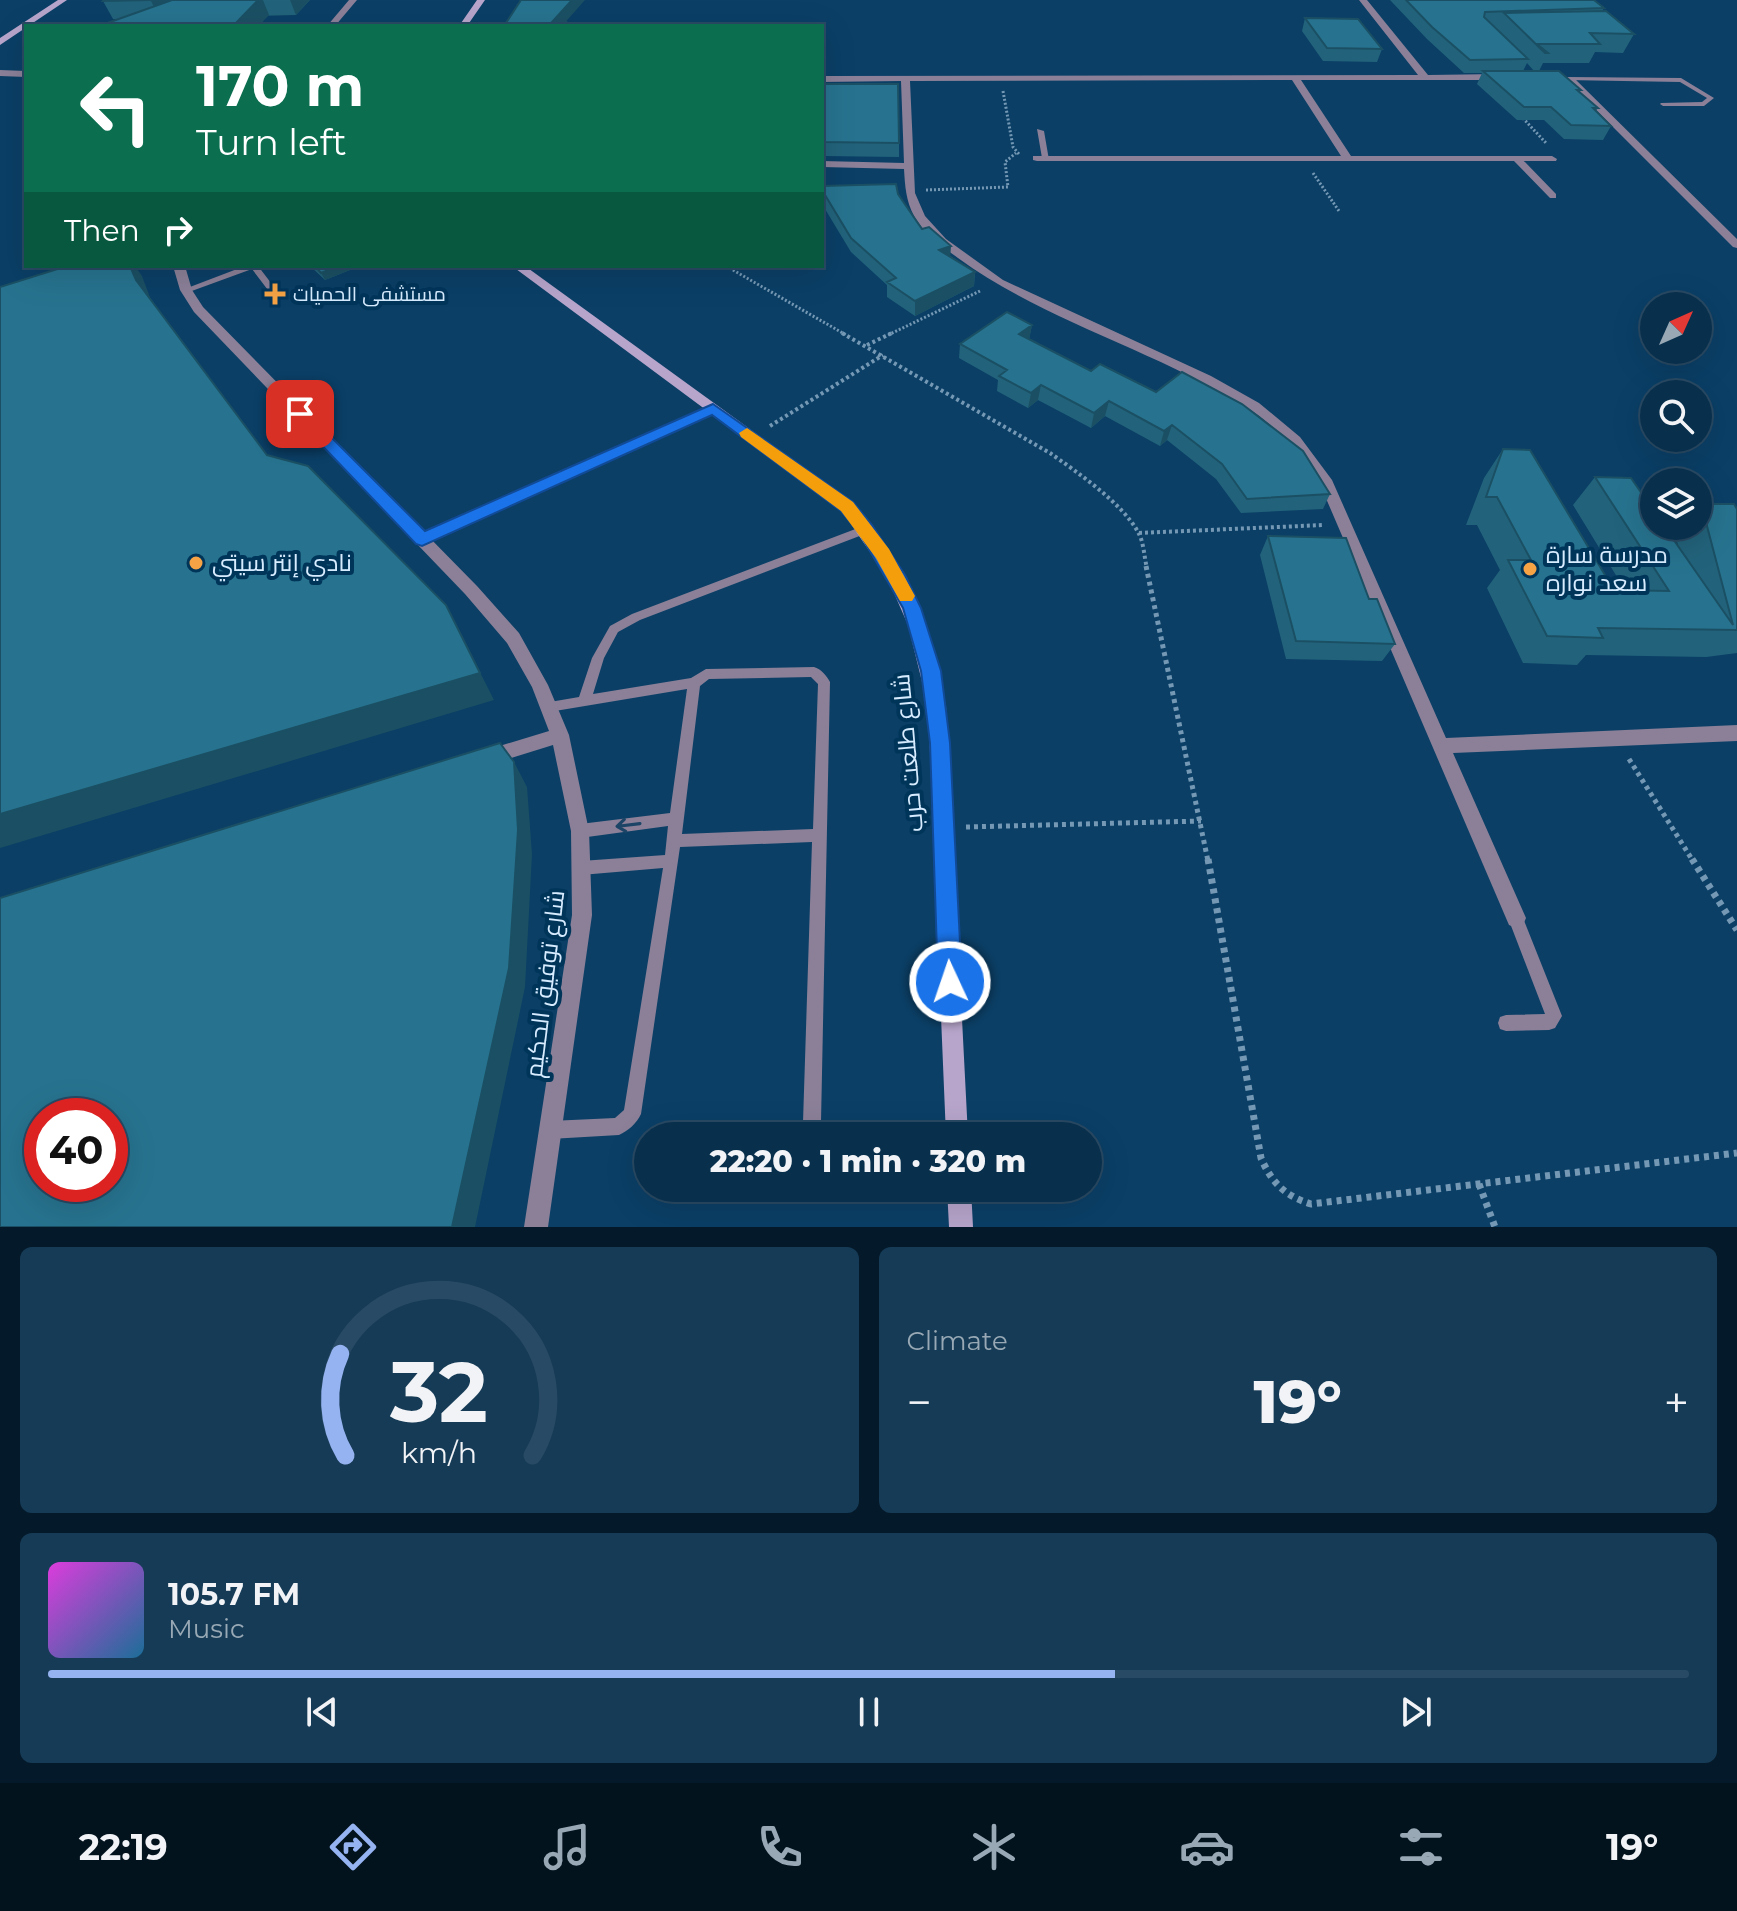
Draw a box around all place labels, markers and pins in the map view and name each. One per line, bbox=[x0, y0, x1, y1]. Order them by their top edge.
place label: مستشفى الحميات bbox=[293, 282, 446, 307]
marker: مستشفى الحميات bbox=[264, 283, 286, 305]
pin bbox=[266, 380, 334, 448]
place label: مدرسة سارة سعد نواره bbox=[1546, 540, 1668, 597]
place label: نادي إنتر سيتي bbox=[212, 548, 352, 582]
marker: نادي إنتر سيتي bbox=[187, 554, 205, 572]
marker: مدرسة سارة سعد نواره bbox=[1521, 560, 1539, 578]

